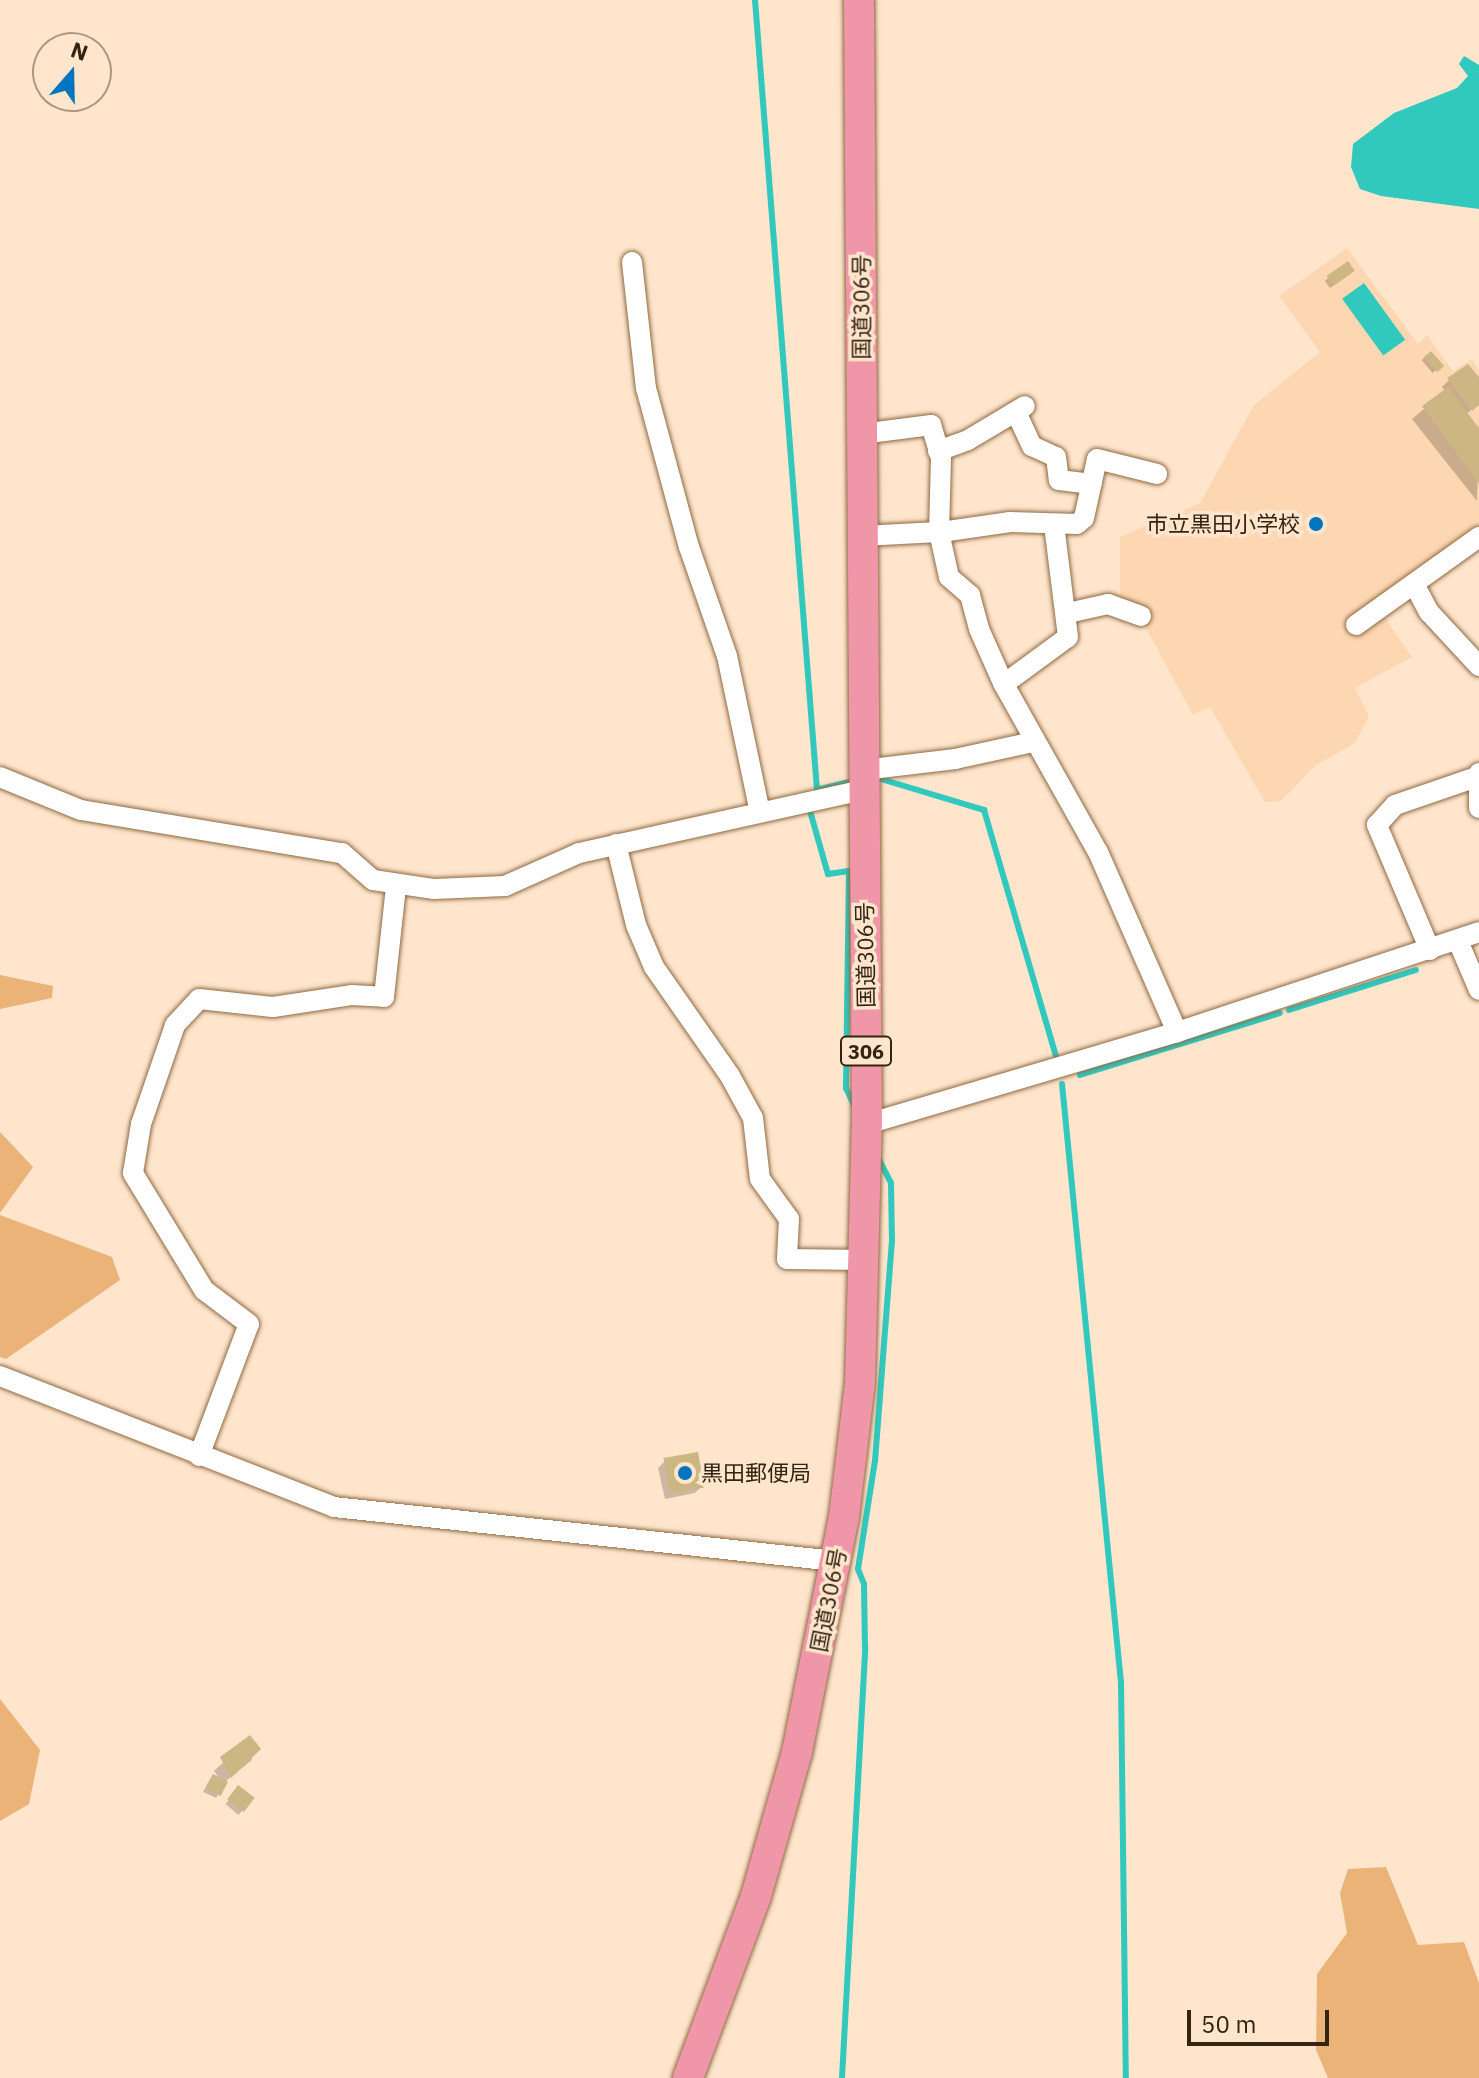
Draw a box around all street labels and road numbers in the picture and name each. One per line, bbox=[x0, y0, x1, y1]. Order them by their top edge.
street label: 国道306号 bbox=[848, 254, 874, 360]
street label: 国道306号 bbox=[851, 902, 879, 1008]
road number: 306 bbox=[840, 1035, 892, 1067]
street label: 国道306号 bbox=[805, 1546, 851, 1654]

